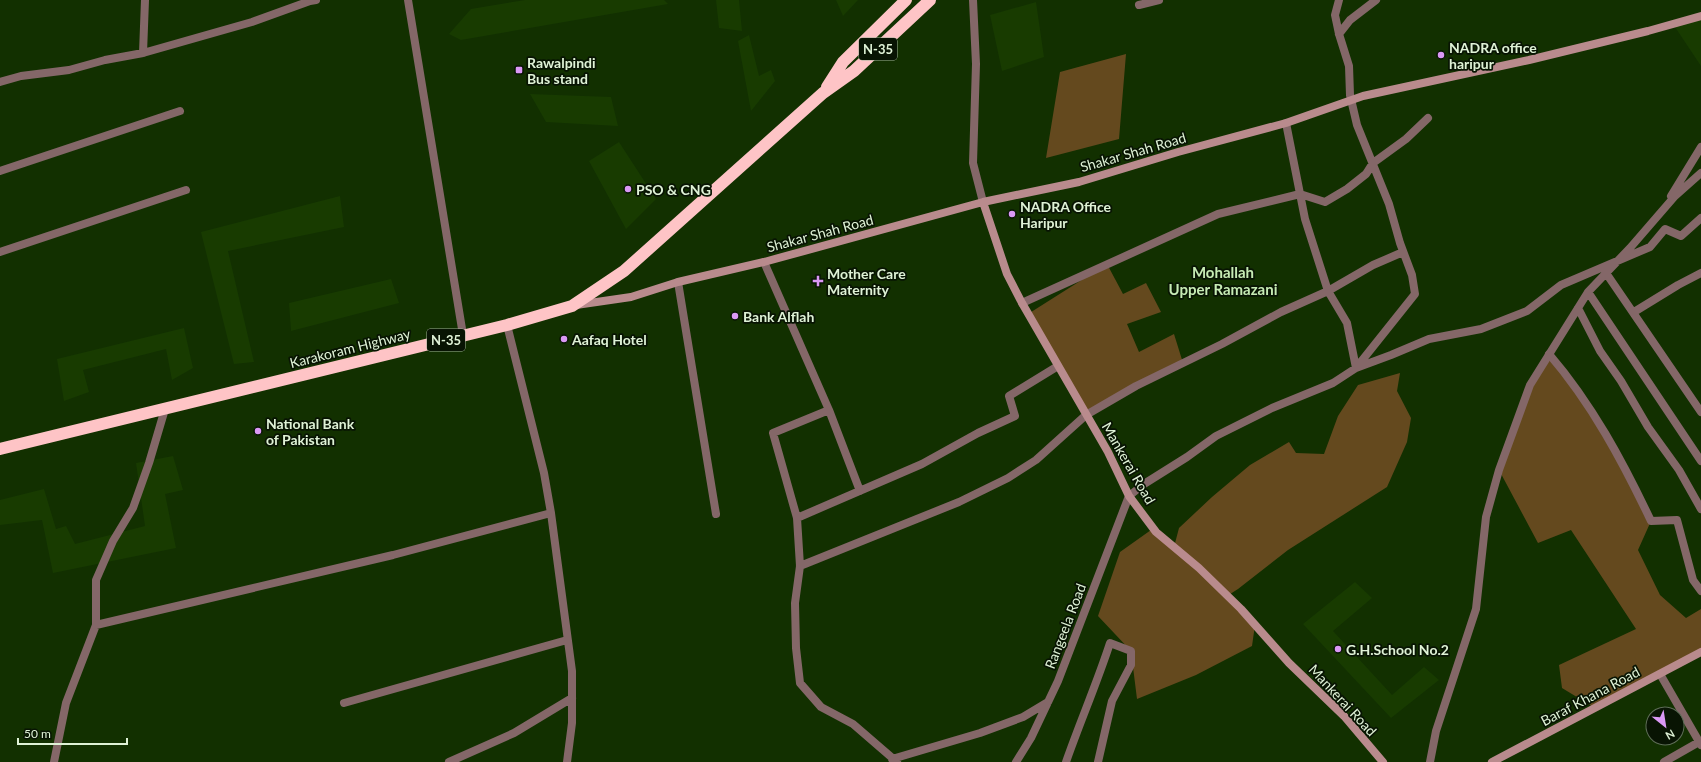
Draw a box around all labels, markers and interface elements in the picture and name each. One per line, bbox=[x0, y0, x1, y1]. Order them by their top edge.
road number: N-35 bbox=[859, 38, 897, 60]
place label: NADRA office haripur bbox=[1449, 39, 1537, 72]
marker: NADRA office haripur bbox=[1436, 50, 1446, 60]
place label: Rawalpindi Bus stand bbox=[527, 54, 596, 87]
marker: Rawalpindi Bus stand bbox=[514, 65, 524, 75]
street label: Shakar Shah Road bbox=[1078, 129, 1188, 175]
place label: PSO & CNG bbox=[636, 181, 711, 198]
marker: PSO & CNG bbox=[623, 184, 633, 194]
place label: NADRA Office Haripur bbox=[1020, 198, 1112, 231]
marker: NADRA Office Haripur bbox=[1007, 209, 1017, 219]
street label: Shakar Shah Road bbox=[765, 211, 875, 255]
district label: Mohallah Upper Ramazani bbox=[1169, 263, 1278, 298]
place label: Mother Care Maternity bbox=[827, 265, 906, 298]
marker: Mother Care Maternity bbox=[812, 275, 824, 287]
place label: Bank Alflah bbox=[743, 308, 814, 325]
marker: Bank Alflah bbox=[730, 311, 740, 321]
street label: Karakoram Highway bbox=[288, 325, 413, 371]
road number: N-35 bbox=[427, 329, 465, 351]
place label: Aafaq Hotel bbox=[571, 331, 647, 348]
marker: Aafaq Hotel bbox=[559, 334, 569, 344]
place label: National Bank of Pakistan bbox=[266, 415, 355, 448]
street label: Mankerai Road bbox=[1099, 419, 1159, 507]
marker: National Bank of Pakistan bbox=[253, 426, 263, 436]
street label: Rangeela Road bbox=[1041, 581, 1089, 671]
place label: G.H.School No.2 bbox=[1346, 641, 1449, 658]
marker: G.H.School No.2 bbox=[1333, 644, 1343, 654]
street label: Mankerai Road bbox=[1306, 661, 1380, 739]
street label: Baraf Khana Road bbox=[1538, 663, 1642, 729]
north arrow bbox=[1645, 706, 1685, 746]
scale bar bbox=[18, 720, 127, 746]
text: 50 m bbox=[24, 726, 51, 741]
text: N bbox=[1663, 727, 1677, 743]

